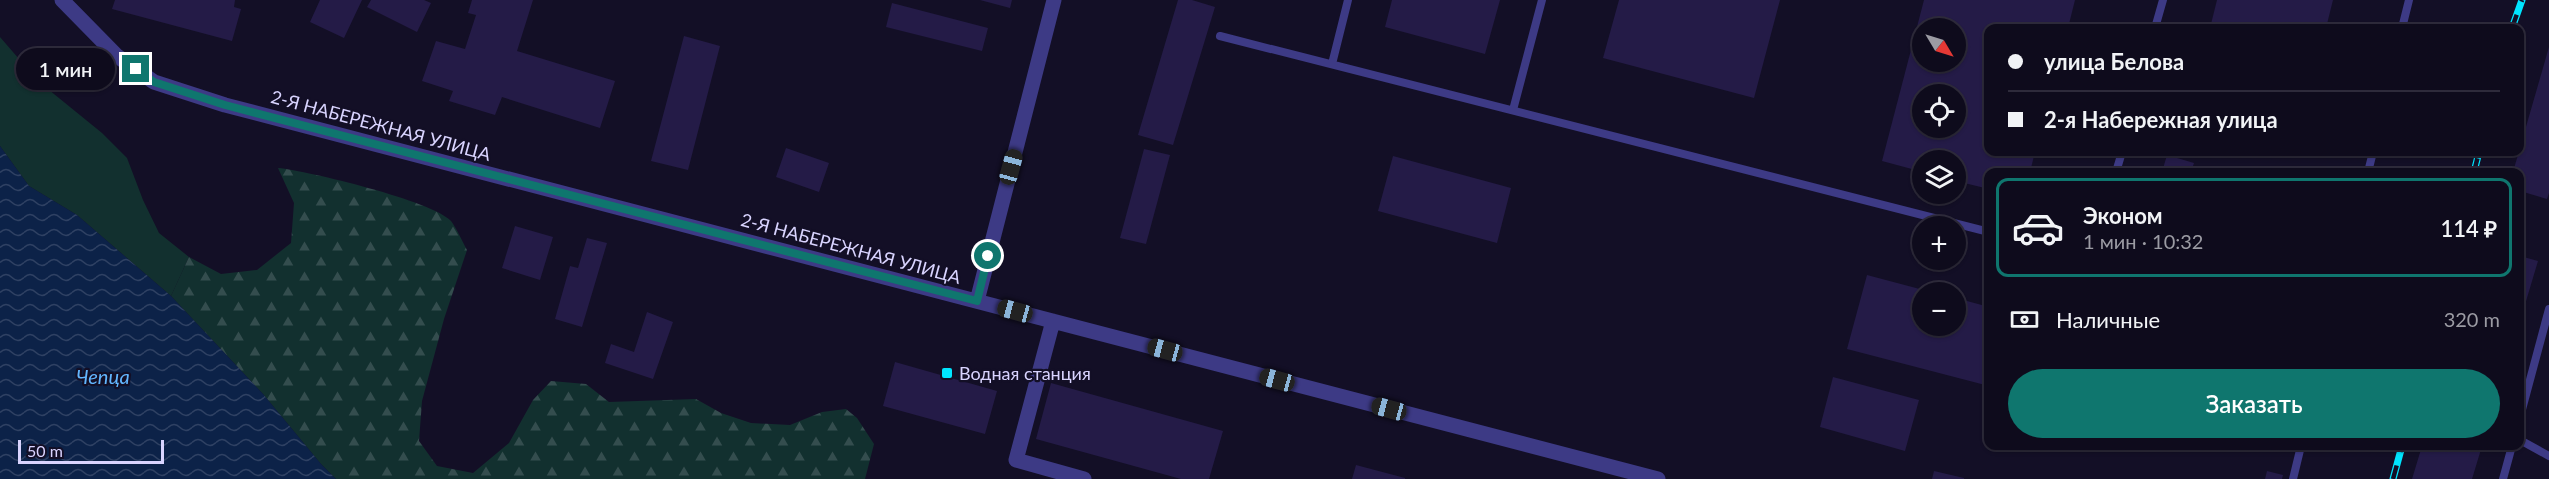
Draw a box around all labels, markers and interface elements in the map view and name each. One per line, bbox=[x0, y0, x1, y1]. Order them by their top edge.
north arrow bbox=[1912, 18, 1966, 72]
map controls bbox=[1912, 18, 1966, 336]
callout: 1 мин bbox=[16, 48, 115, 90]
text: улица Белова bbox=[2044, 48, 2184, 75]
route end bbox=[122, 55, 149, 82]
text: 1 мин bbox=[39, 57, 92, 81]
button: locate bbox=[1912, 84, 1966, 138]
street label: 2-Я НАБЕРЕЖНАЯ УЛИЦА bbox=[269, 85, 494, 165]
text: 2-я Набережная улица bbox=[2044, 106, 2278, 133]
car bbox=[998, 147, 1024, 187]
button: layers bbox=[1912, 150, 1966, 204]
icon: car bbox=[2011, 201, 2065, 255]
text: Эконом bbox=[2083, 202, 2163, 229]
street label: 2-Я НАБЕРЕЖНАЯ УЛИЦА bbox=[739, 208, 964, 288]
text: 114 ₽ bbox=[2440, 215, 2497, 242]
button: + bbox=[1912, 216, 1966, 270]
text: 1 мин · 10:32 bbox=[2083, 229, 2203, 253]
route start bbox=[974, 242, 1001, 269]
button: − bbox=[1912, 282, 1966, 336]
car bbox=[995, 298, 1035, 324]
icon: cash bbox=[2008, 303, 2041, 336]
text: Наличные bbox=[2056, 306, 2160, 333]
text: 320 m bbox=[2444, 307, 2500, 331]
car bbox=[1145, 337, 1185, 363]
place label: Водная станция bbox=[959, 362, 1091, 384]
water label: Чепца bbox=[76, 364, 130, 388]
marker: Водная станция bbox=[940, 366, 954, 380]
car bbox=[1257, 367, 1297, 393]
button: Заказать bbox=[2008, 369, 2500, 438]
car bbox=[1369, 396, 1409, 422]
scale bar bbox=[18, 437, 164, 464]
text: 50 m bbox=[27, 441, 63, 460]

